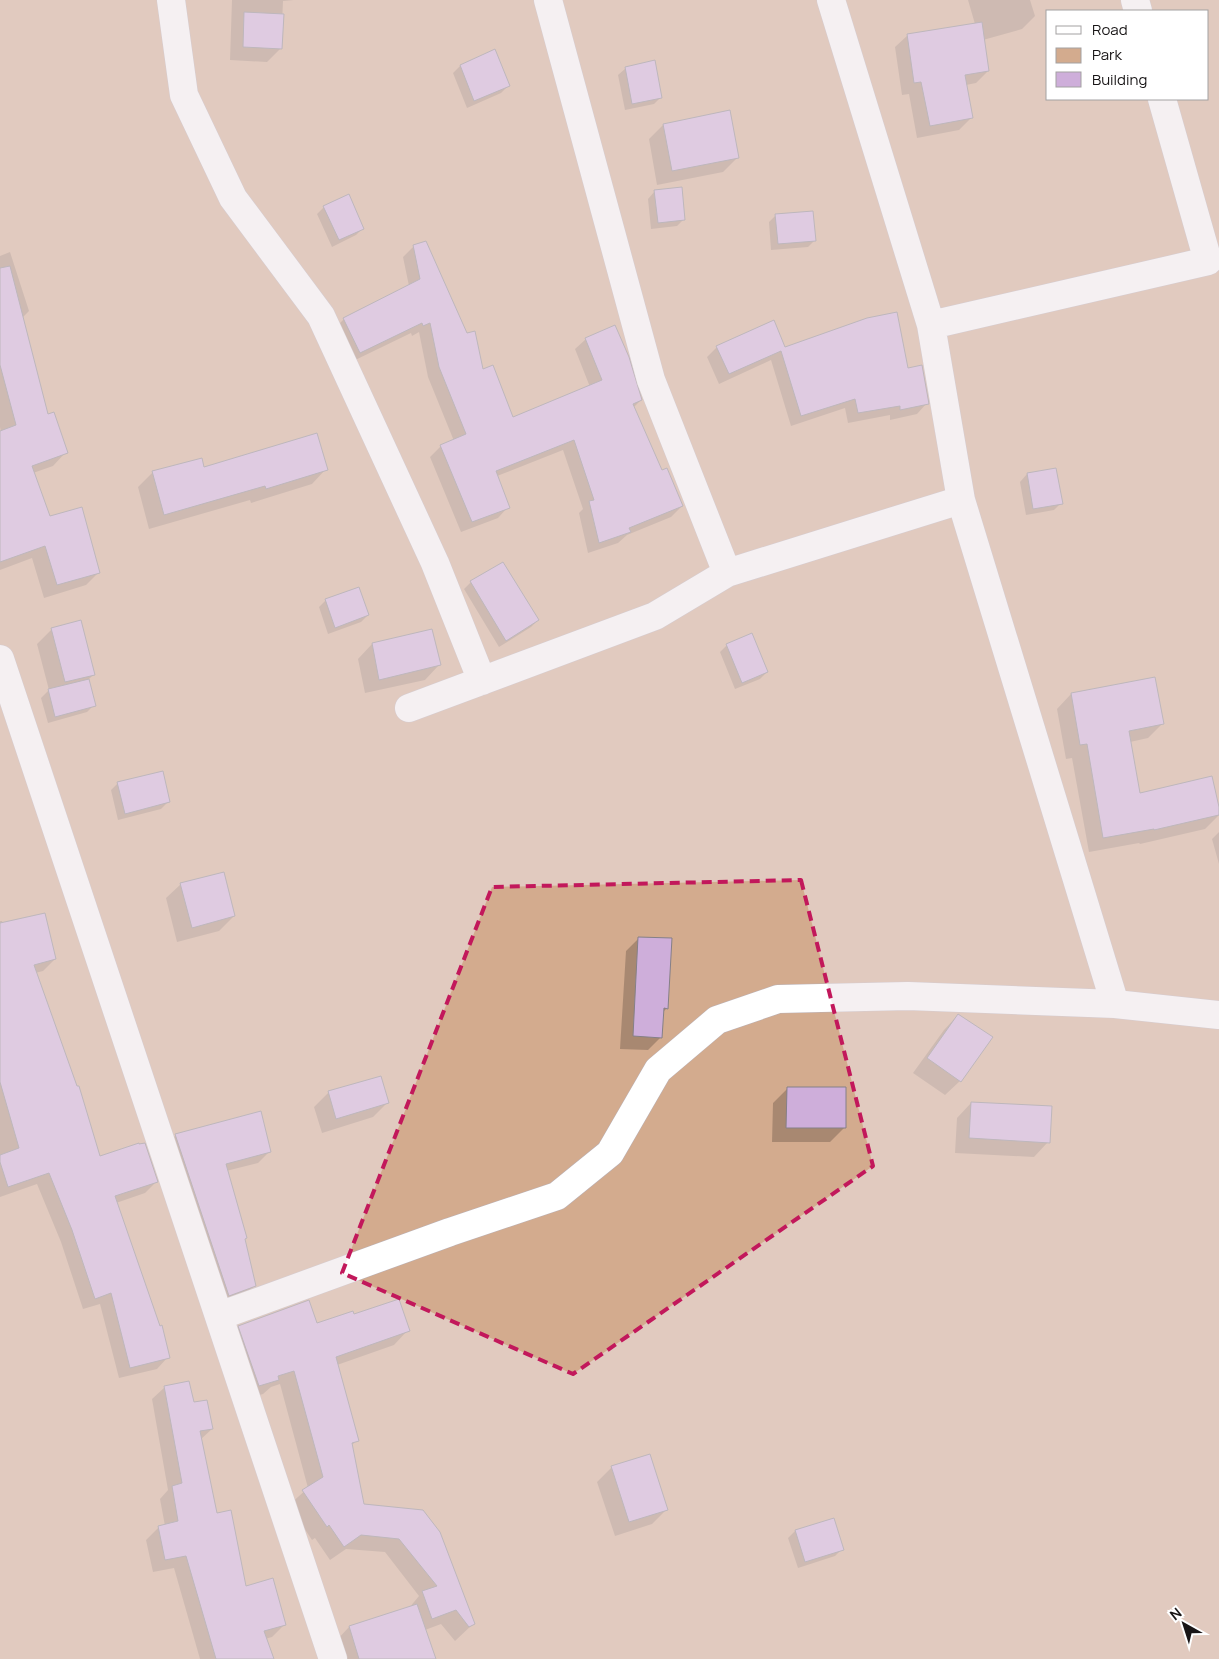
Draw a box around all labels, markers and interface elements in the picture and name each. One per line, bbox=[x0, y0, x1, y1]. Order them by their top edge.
legend bbox=[1046, 10, 1209, 100]
text: Road bbox=[1092, 19, 1128, 40]
text: Park bbox=[1092, 44, 1122, 65]
text: Building bbox=[1092, 69, 1147, 90]
north arrow bbox=[1159, 1599, 1209, 1649]
text: N bbox=[1166, 1603, 1185, 1624]

